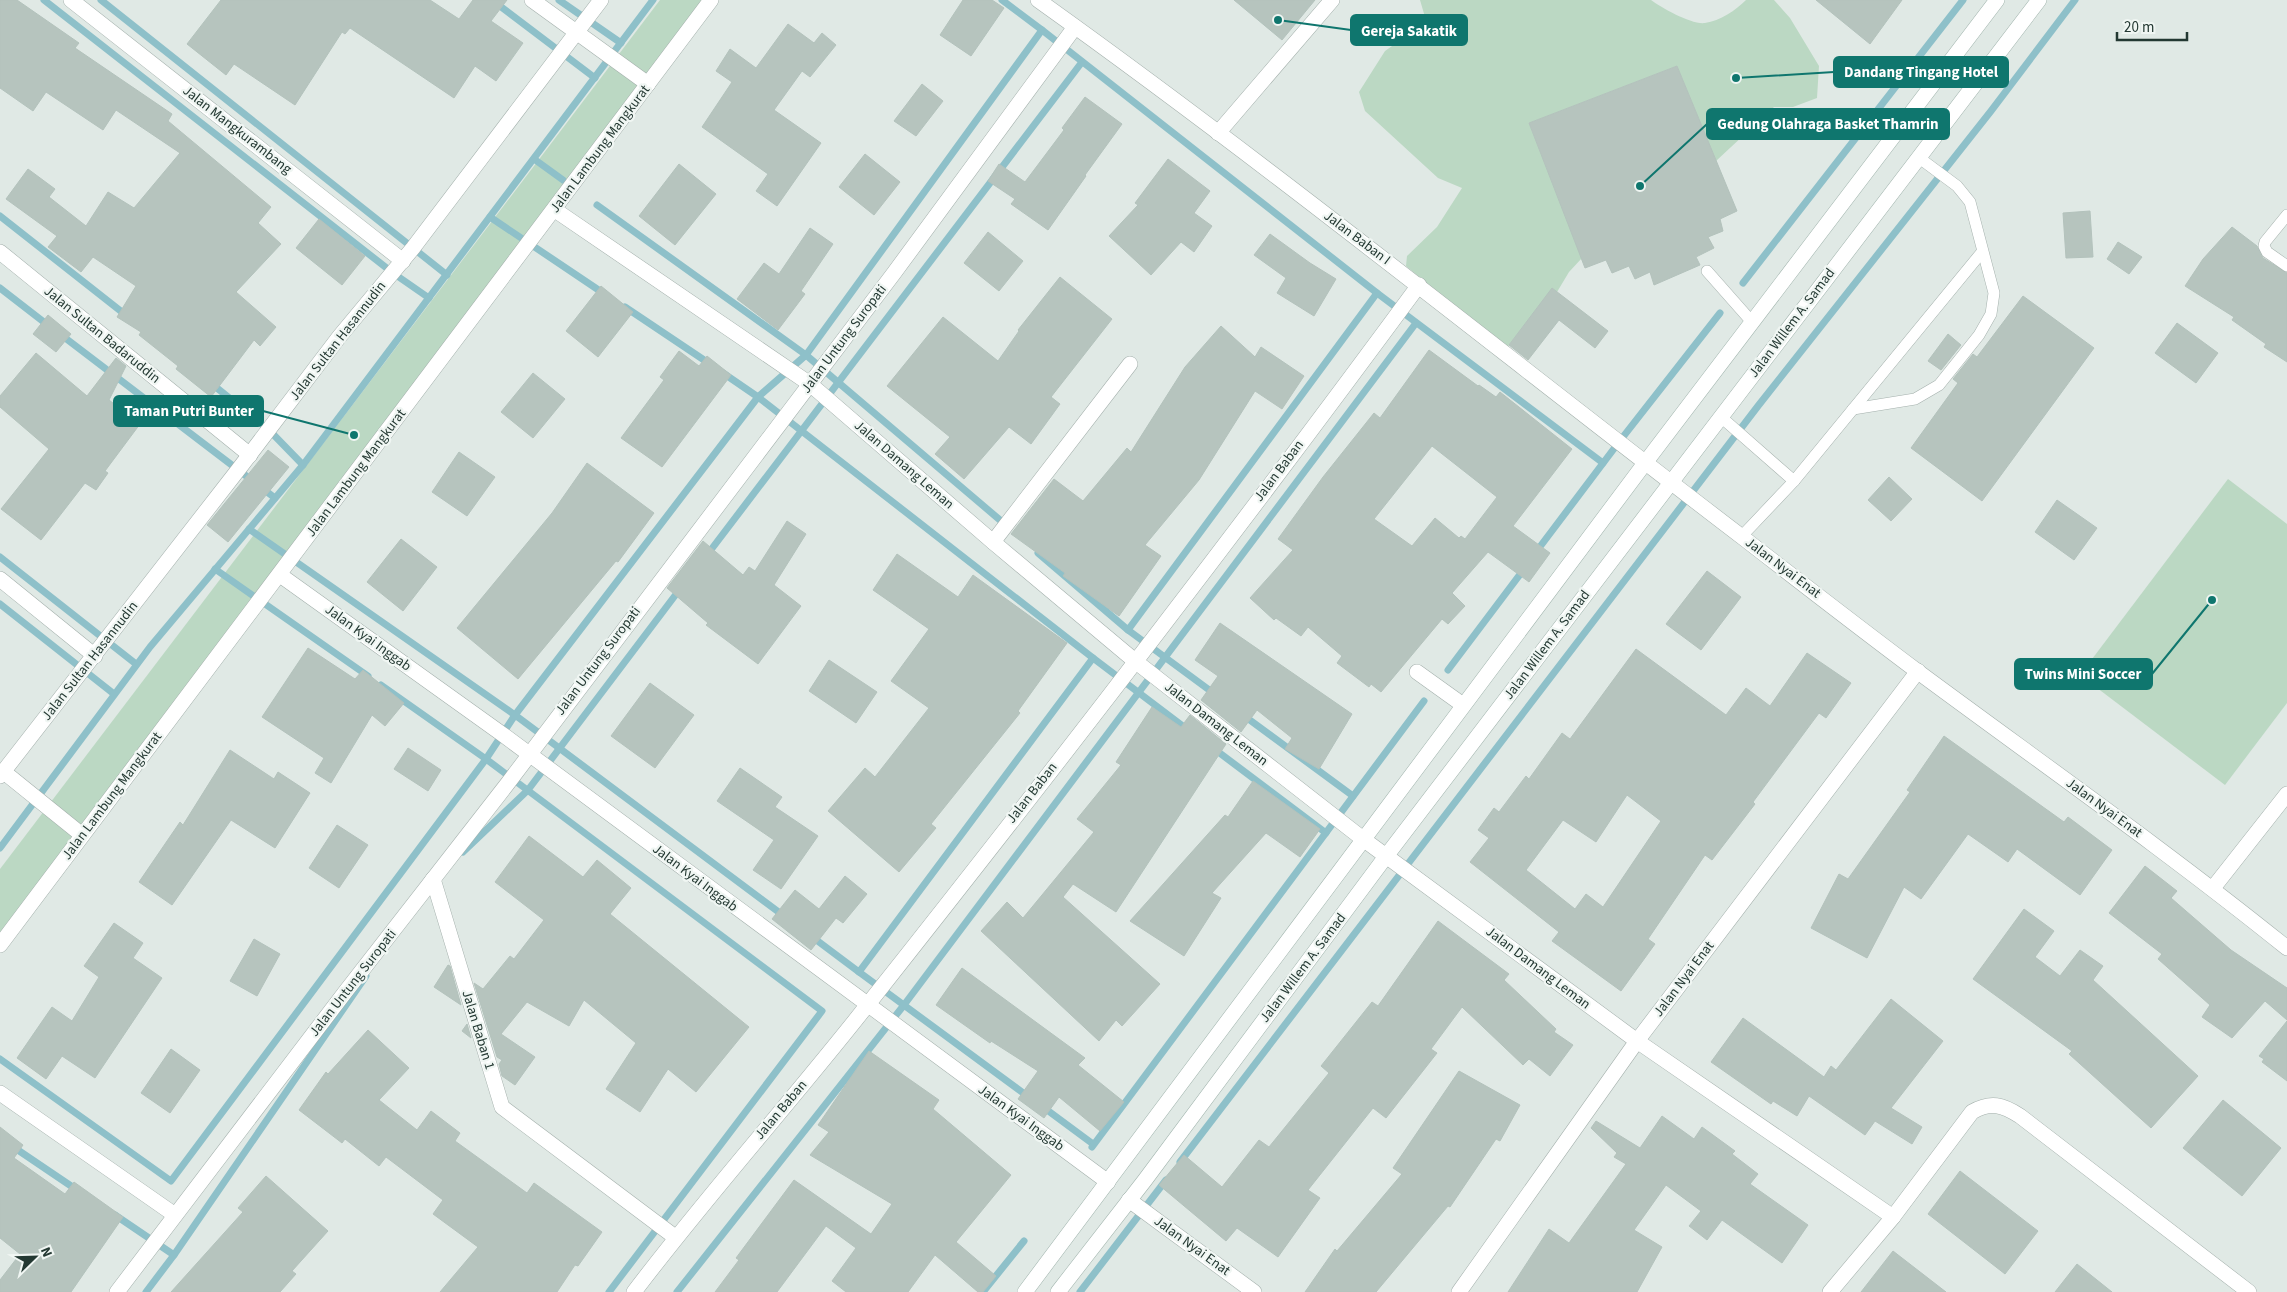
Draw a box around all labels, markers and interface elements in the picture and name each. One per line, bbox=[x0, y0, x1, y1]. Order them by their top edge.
scale bar bbox=[2117, 10, 2187, 42]
callout: Gereja Sakatik bbox=[1351, 15, 1467, 45]
text: 20 m bbox=[2124, 17, 2154, 38]
text: Gereja Sakatik bbox=[1361, 21, 1458, 42]
callout: Dandang Tingang Hotel bbox=[1834, 57, 2008, 87]
text: Dandang Tingang Hotel bbox=[1844, 62, 1999, 83]
street label: Jalan Mangkurambang bbox=[178, 81, 296, 179]
street label: Jalan Lambung Mangkurat bbox=[545, 81, 655, 217]
callout: Gedung Olahraga Basket Thamrin bbox=[1707, 109, 1949, 139]
text: Gedung Olahraga Basket Thamrin bbox=[1717, 114, 1939, 135]
street label: Jalan Baban I bbox=[1319, 206, 1395, 270]
street label: Jalan Willem A. Samad bbox=[1744, 264, 1840, 382]
street label: Jalan Sultan Hasannudin bbox=[285, 277, 391, 405]
street label: Jalan Untung Suropati bbox=[796, 281, 892, 397]
street label: Jalan Sultan Badaruddin bbox=[39, 282, 165, 388]
callout: Taman Putri Bunter bbox=[114, 396, 263, 426]
text: Taman Putri Bunter bbox=[124, 401, 254, 422]
street label: Jalan Lambung Mangkurat bbox=[301, 405, 411, 541]
street label: Jalan Damang Leman bbox=[850, 416, 958, 514]
street label: Jalan Baban bbox=[1249, 436, 1309, 506]
street label: Jalan Nyai Enat bbox=[1741, 533, 1825, 603]
street label: Jalan Willem A. Samad bbox=[1499, 586, 1595, 704]
street label: Jalan Sultan Hasannudin bbox=[37, 597, 143, 725]
street label: Jalan Kyai Inggab bbox=[321, 600, 415, 676]
street label: Jalan Untung Suropati bbox=[550, 603, 646, 719]
callout: Twins Mini Soccer bbox=[2015, 659, 2152, 689]
text: Twins Mini Soccer bbox=[2025, 664, 2141, 685]
street label: Jalan Damang Leman bbox=[1160, 677, 1272, 771]
street label: Jalan Lambung Mangkurat bbox=[57, 728, 167, 864]
street label: Jalan Baban bbox=[1002, 758, 1062, 828]
street label: Jalan Nyai Enat bbox=[2062, 773, 2147, 843]
street label: Jalan Kyai Inggab bbox=[648, 839, 742, 917]
street label: Jalan Willem A. Samad bbox=[1255, 909, 1351, 1027]
street label: Jalan Damang Leman bbox=[1481, 922, 1595, 1014]
street label: Jalan Untung Suropati bbox=[305, 925, 401, 1041]
street label: Jalan Nyai Enat bbox=[1649, 937, 1719, 1021]
street label: Jalan Baban 1 bbox=[456, 988, 500, 1072]
street label: Jalan Baban bbox=[750, 1076, 812, 1144]
street label: Jalan Kyai Inggab bbox=[974, 1080, 1068, 1156]
street label: Jalan Nyai Enat bbox=[1150, 1211, 1235, 1281]
north arrow bbox=[10, 1232, 60, 1282]
text: N bbox=[35, 1244, 57, 1261]

